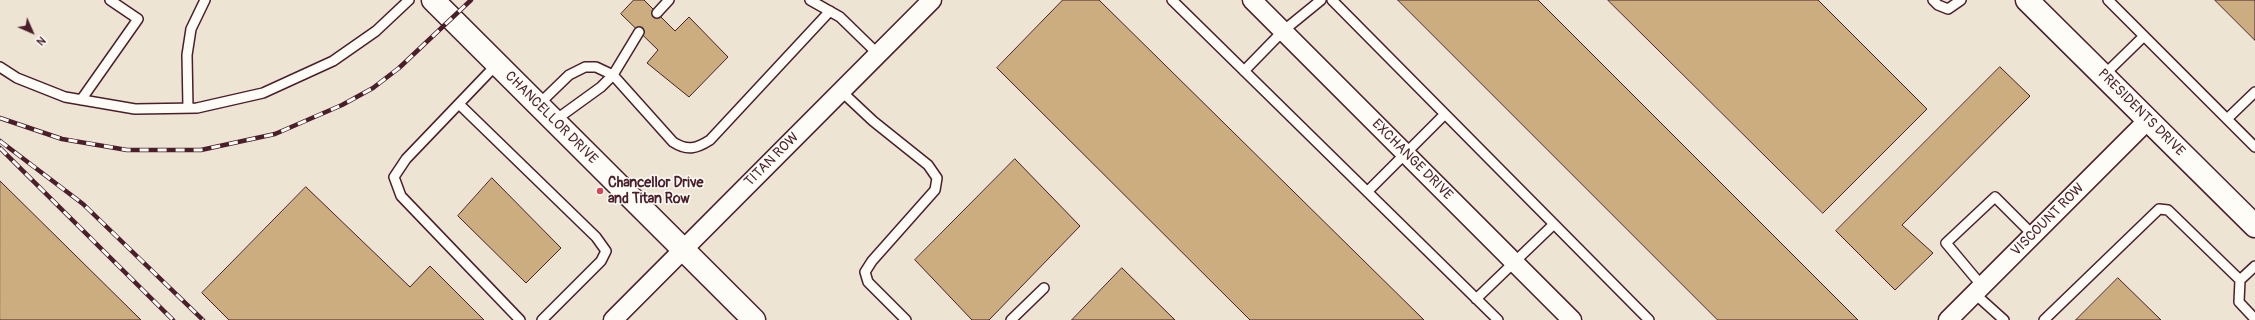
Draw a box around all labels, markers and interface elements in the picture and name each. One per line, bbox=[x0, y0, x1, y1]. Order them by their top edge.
north arrow bbox=[12, 12, 52, 52]
text: N bbox=[34, 34, 48, 48]
street label: PRESIDENTS DRIVE bbox=[2094, 66, 2188, 160]
street label: CHANCELLOR DRIVE bbox=[501, 68, 601, 168]
street label: EXCHANGE DRIVE bbox=[1368, 116, 1456, 204]
street label: TITAN ROW bbox=[741, 129, 803, 191]
place label: Chancellor Drive and Titan Row bbox=[608, 175, 703, 208]
street label: VISCOUNT ROW bbox=[2008, 180, 2088, 260]
marker: Chancellor Drive and Titan Row bbox=[595, 186, 605, 196]

